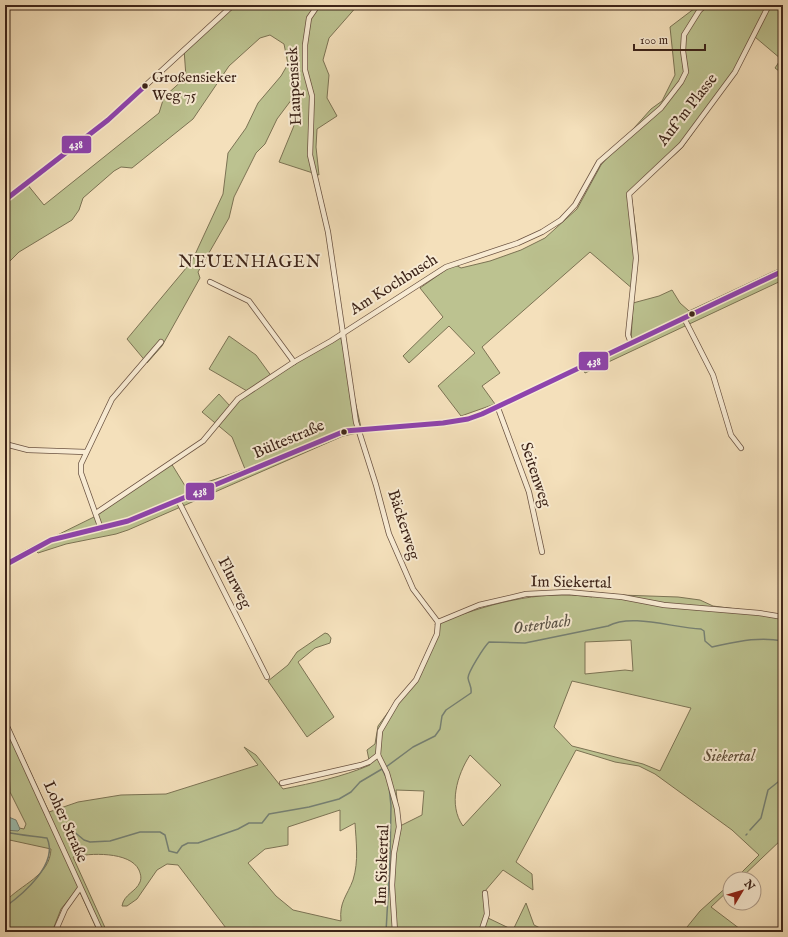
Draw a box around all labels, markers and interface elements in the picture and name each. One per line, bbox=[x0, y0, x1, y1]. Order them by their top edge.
scale bar bbox=[634, 26, 705, 52]
text: 100 m bbox=[640, 33, 668, 48]
street label: Haupensiek bbox=[283, 45, 307, 126]
place label: Großensieker Weg 75 bbox=[152, 68, 237, 105]
street label: Auf'm Plasse bbox=[653, 70, 722, 151]
marker: Großensieker Weg 75 bbox=[140, 81, 150, 91]
line badge: 438 bbox=[61, 135, 92, 154]
text: 438 bbox=[68, 138, 83, 152]
street label: Am Kochbusch bbox=[345, 250, 442, 320]
district label: NEUENHAGEN bbox=[178, 252, 322, 273]
unlabelled marker bbox=[687, 309, 697, 319]
line badge: 438 bbox=[578, 351, 609, 371]
text: 438 bbox=[586, 355, 601, 369]
street label: Bültestraße bbox=[250, 416, 328, 464]
unlabelled marker bbox=[339, 427, 349, 437]
street label: Seitenweg bbox=[515, 440, 555, 510]
line badge: 438 bbox=[185, 482, 215, 501]
text: 438 bbox=[192, 485, 207, 499]
street label: Bäckerweg bbox=[382, 487, 424, 563]
street label: Flurweg bbox=[213, 554, 256, 612]
street label: Im Siekertal bbox=[530, 572, 612, 594]
water label: Osterbach bbox=[512, 611, 572, 639]
park label: Siekertal bbox=[703, 747, 756, 767]
street label: Loher Straße bbox=[38, 778, 92, 866]
street label: Im Siekertal bbox=[372, 824, 394, 906]
north arrow bbox=[722, 871, 762, 911]
text: N bbox=[740, 877, 758, 894]

